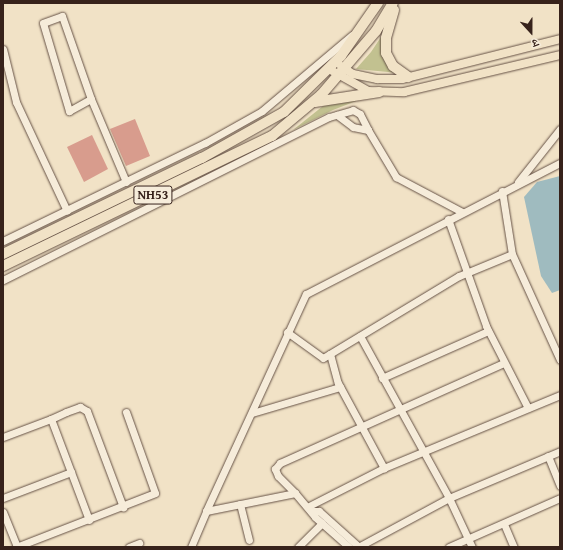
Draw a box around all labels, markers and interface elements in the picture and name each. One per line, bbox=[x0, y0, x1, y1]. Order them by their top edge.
north arrow bbox=[511, 12, 551, 52]
text: उ bbox=[530, 35, 541, 52]
road number: NH53 bbox=[133, 184, 173, 206]

